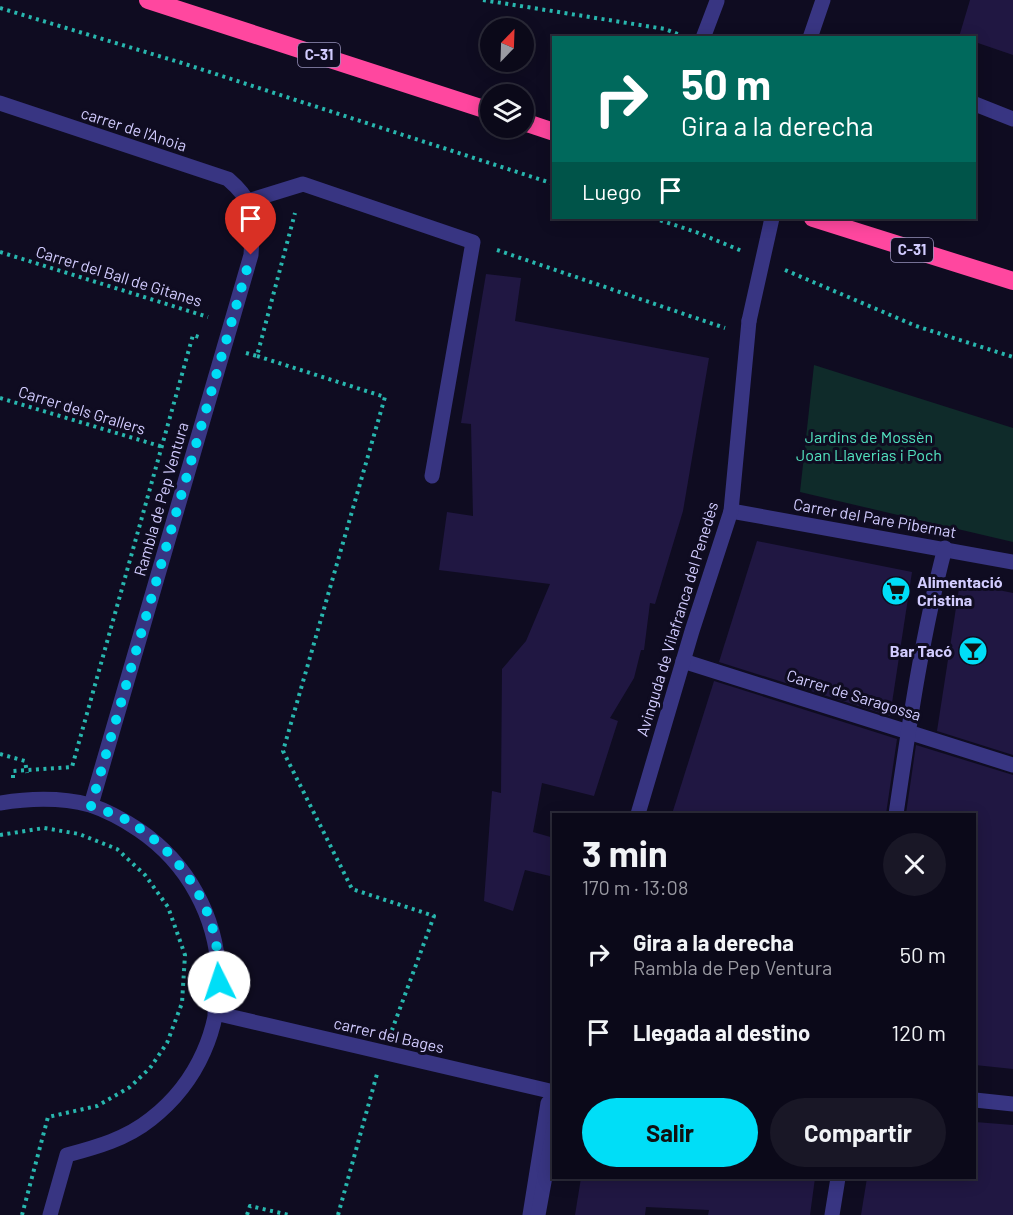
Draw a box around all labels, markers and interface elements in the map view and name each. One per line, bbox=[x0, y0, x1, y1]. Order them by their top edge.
north arrow bbox=[480, 18, 534, 72]
map controls bbox=[480, 18, 534, 138]
road number: C-31 bbox=[298, 43, 340, 67]
text: 50 m bbox=[681, 58, 771, 108]
icon: right bbox=[582, 60, 660, 138]
button: layers bbox=[480, 84, 534, 138]
street label: carrer de l'Anoia bbox=[79, 102, 189, 155]
text: Gira a la derecha bbox=[681, 109, 874, 141]
icon: arrive bbox=[654, 174, 687, 207]
text: Luego bbox=[582, 178, 642, 204]
pin bbox=[225, 193, 276, 255]
icon: arrive bbox=[234, 202, 267, 235]
road number: C-31 bbox=[891, 238, 933, 262]
street label: Carrer del Ball de Gitanes bbox=[34, 241, 204, 310]
street label: Carrer dels Grallers bbox=[16, 381, 148, 438]
street label: Rambla de Pep Ventura bbox=[129, 420, 192, 578]
park label: Jardins de Mossèn Joan Llaverias i Poch bbox=[796, 427, 942, 464]
street label: Carrer del Pare Pibernat bbox=[792, 494, 958, 541]
street label: Avinguda de Vilafranca del Penedès bbox=[632, 499, 721, 738]
place label: Alimentació Cristina bbox=[917, 572, 1003, 609]
supermarket icon: Alimentació Cristina bbox=[880, 575, 912, 607]
bar icon: Bar Tacó bbox=[957, 635, 989, 667]
place label: Bar Tacó bbox=[890, 641, 952, 660]
street label: Carrer de Saragossa bbox=[785, 665, 924, 724]
text: 3 min bbox=[582, 831, 668, 874]
button: close bbox=[883, 833, 946, 896]
text: 170 m · 13:08 bbox=[582, 875, 688, 899]
text: Gira a la derecha bbox=[633, 929, 794, 955]
icon: right bbox=[582, 938, 615, 971]
text: 50 m bbox=[900, 941, 946, 967]
position arrow bbox=[187, 950, 251, 1014]
text: Rambla de Pep Ventura bbox=[633, 955, 832, 979]
street label: carrer del Bages bbox=[332, 1013, 446, 1056]
icon: arrive bbox=[582, 1016, 615, 1049]
text: Llegada al destino bbox=[633, 1019, 810, 1045]
text: 120 m bbox=[891, 1019, 946, 1045]
button: Salir bbox=[582, 1098, 758, 1167]
button: Compartir bbox=[770, 1098, 946, 1167]

